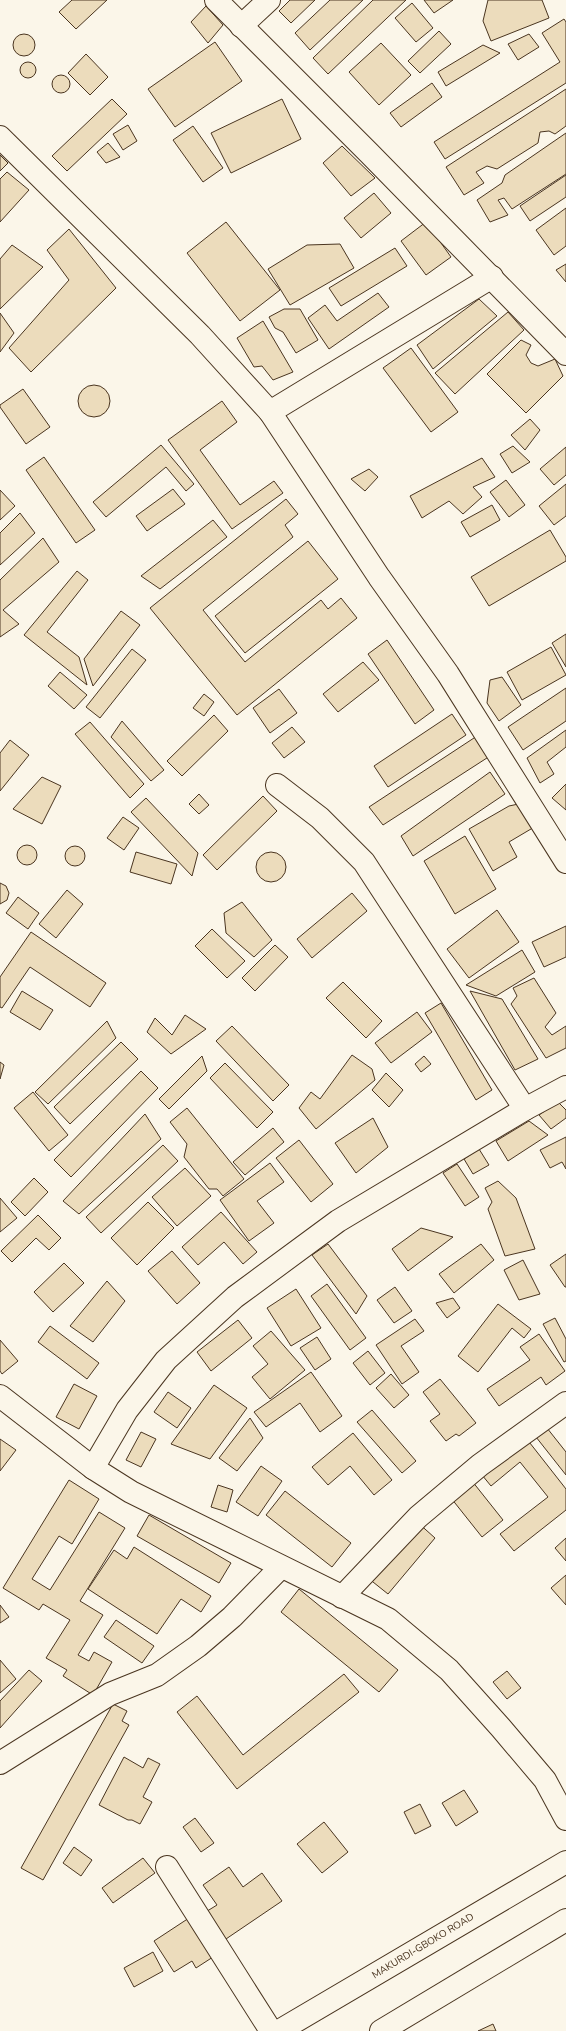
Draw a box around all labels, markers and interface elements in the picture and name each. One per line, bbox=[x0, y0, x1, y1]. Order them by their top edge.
street label: MAKURDI-GBOKO ROAD bbox=[369, 1910, 477, 1982]

